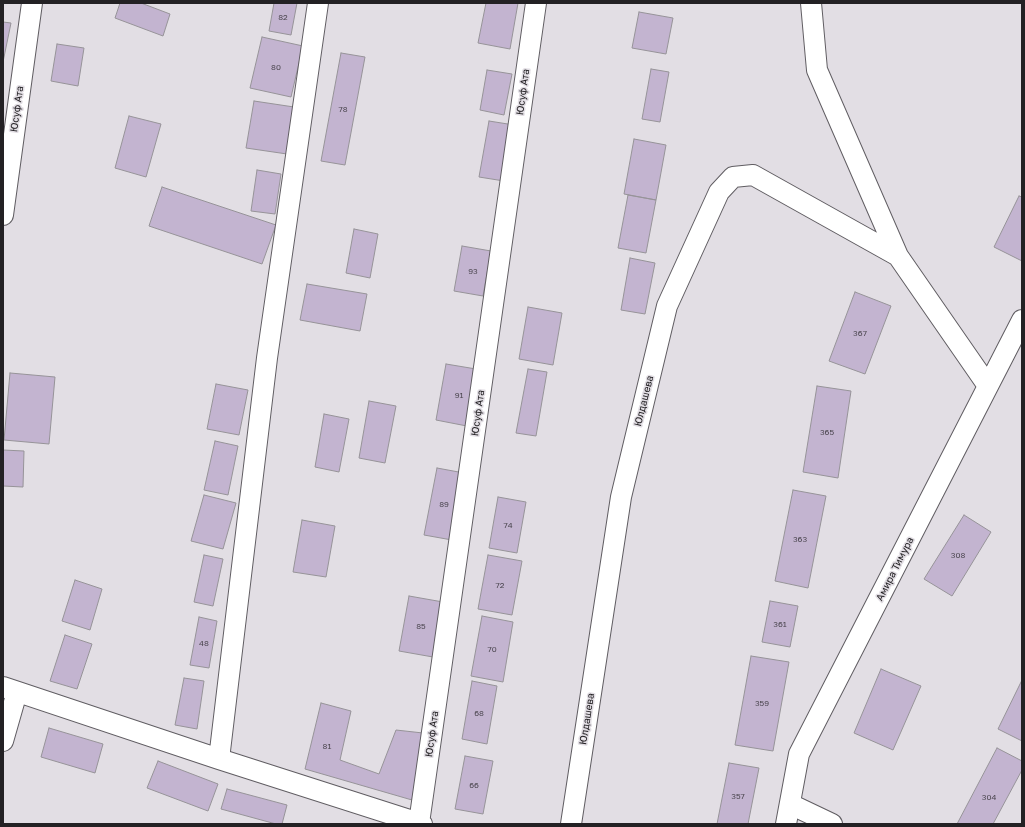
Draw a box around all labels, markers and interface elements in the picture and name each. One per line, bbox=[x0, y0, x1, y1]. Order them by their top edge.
house number: 82 bbox=[278, 12, 288, 22]
house number: 80 bbox=[271, 62, 281, 72]
street label: Юсуф Ата bbox=[514, 68, 532, 116]
street label: Юсуф Ата bbox=[8, 85, 26, 133]
house number: 78 bbox=[338, 104, 348, 114]
house number: 93 bbox=[468, 266, 478, 276]
house number: 367 bbox=[853, 328, 867, 338]
street label: Юлдашева bbox=[632, 374, 656, 428]
street label: Юсуф Ата bbox=[469, 389, 487, 437]
house number: 91 bbox=[455, 390, 463, 400]
house number: 365 bbox=[820, 427, 834, 437]
house number: 89 bbox=[439, 499, 449, 509]
house number: 74 bbox=[503, 520, 513, 530]
house number: 363 bbox=[793, 534, 807, 544]
street label: Амира Тимура bbox=[874, 535, 916, 603]
house number: 308 bbox=[951, 550, 965, 560]
house number: 72 bbox=[496, 580, 504, 590]
house number: 361 bbox=[773, 619, 787, 629]
house number: 85 bbox=[416, 621, 426, 631]
house number: 48 bbox=[199, 638, 209, 648]
house number: 70 bbox=[487, 644, 497, 654]
street label: Юлдашева bbox=[577, 692, 597, 746]
house number: 359 bbox=[755, 698, 769, 708]
house number: 68 bbox=[474, 708, 484, 718]
street label: Юсуф Ата bbox=[423, 710, 441, 758]
house number: 81 bbox=[323, 741, 331, 751]
house number: 66 bbox=[469, 780, 479, 790]
house number: 357 bbox=[731, 791, 745, 801]
house number: 304 bbox=[982, 792, 996, 802]

